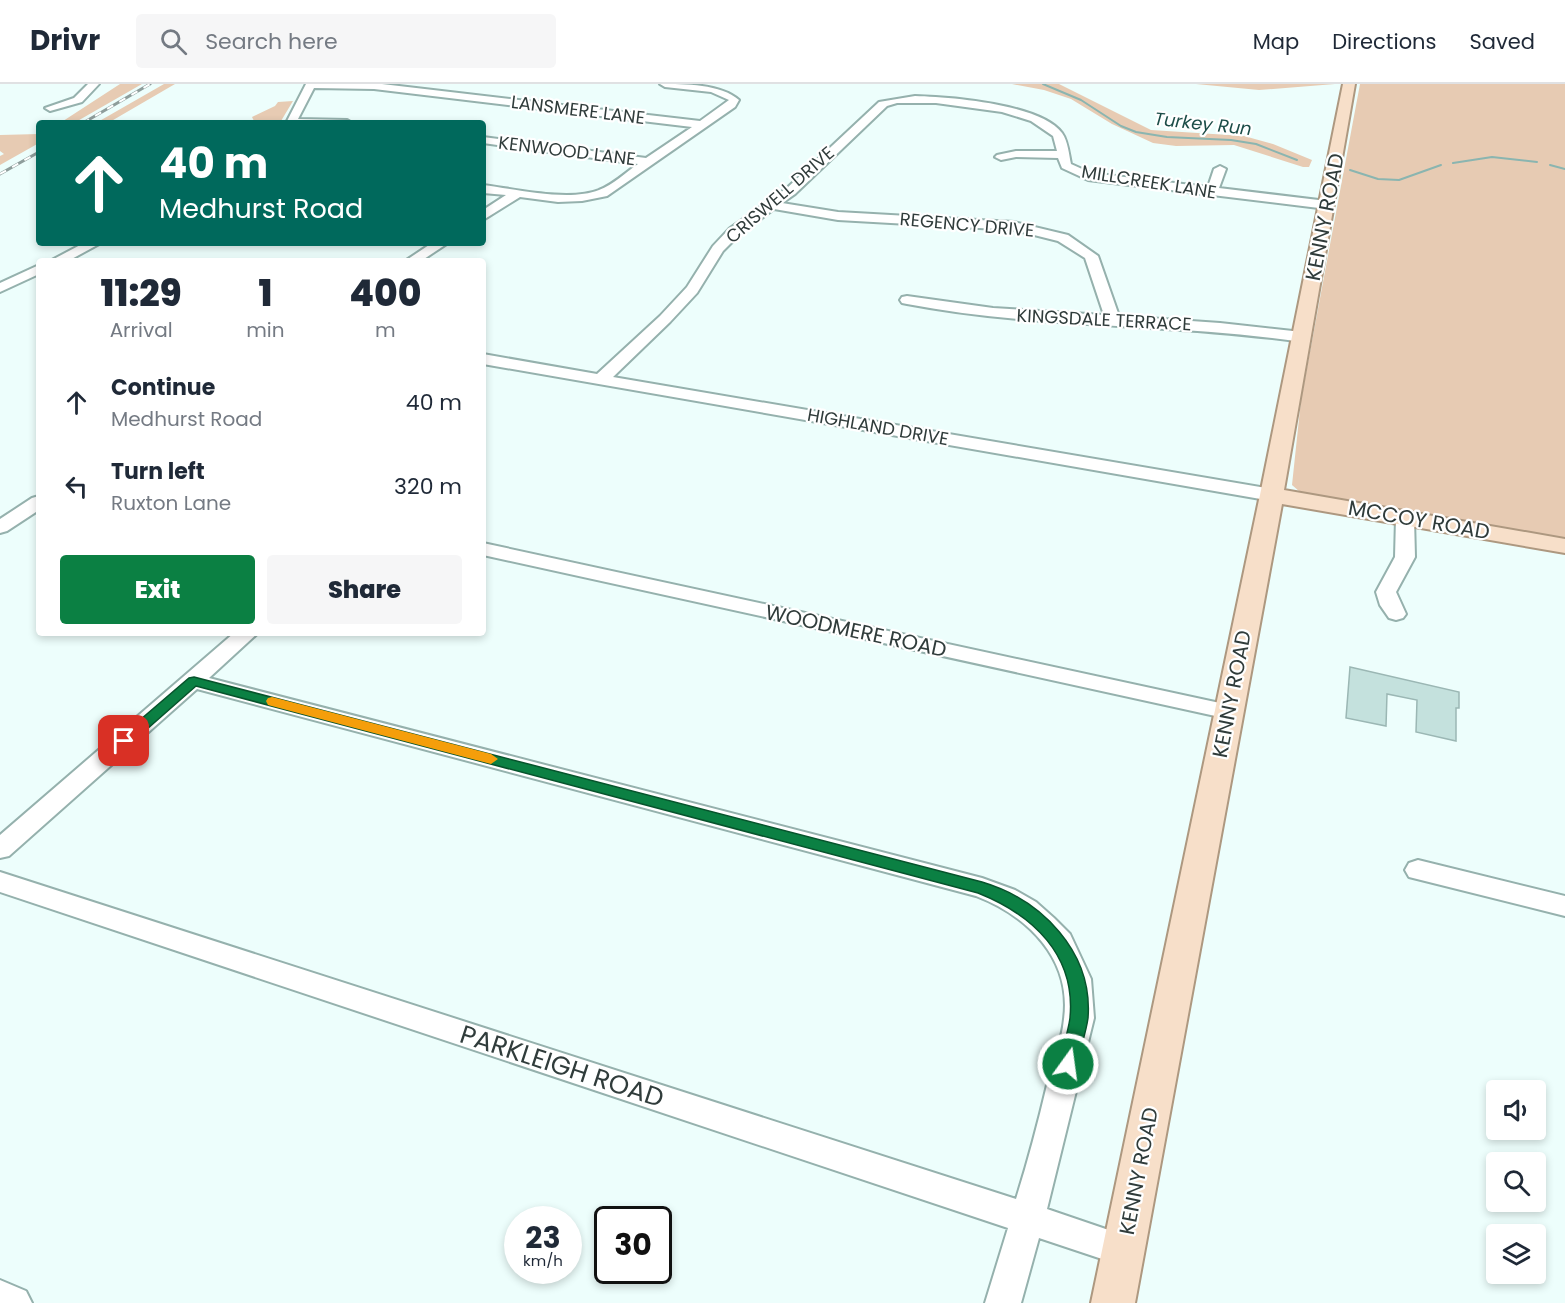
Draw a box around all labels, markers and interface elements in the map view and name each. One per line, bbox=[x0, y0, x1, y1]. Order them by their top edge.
search box bbox=[136, 14, 556, 68]
text: Drivr bbox=[30, 21, 100, 60]
icon: search bbox=[157, 25, 190, 58]
text: Search here bbox=[205, 26, 338, 57]
text: Map bbox=[1253, 27, 1299, 56]
text: Directions bbox=[1332, 27, 1436, 56]
text: Saved bbox=[1469, 27, 1535, 56]
street label: LANSMERE LANE bbox=[510, 89, 646, 130]
water label: Turkey Run bbox=[1153, 106, 1253, 141]
street label: KENWOOD LANE bbox=[497, 130, 637, 171]
text: 40 m bbox=[159, 134, 268, 193]
street label: CRISWELL DRIVE bbox=[720, 140, 839, 249]
icon: ahead bbox=[60, 144, 138, 222]
street label: KENNY ROAD bbox=[1298, 151, 1351, 283]
street label: MILLCREEK LANE bbox=[1080, 159, 1218, 205]
text: Medhurst Road bbox=[159, 190, 363, 227]
street label: REGENCY DRIVE bbox=[899, 206, 1035, 243]
text: 11:29 bbox=[101, 268, 182, 319]
text: 1 bbox=[258, 268, 272, 319]
text: 400 bbox=[349, 268, 421, 319]
street label: KINGSDALE TERRACE bbox=[1016, 302, 1192, 337]
text: Arrival bbox=[110, 316, 173, 344]
text: min bbox=[246, 316, 285, 344]
text: m bbox=[375, 316, 396, 344]
text: Continue bbox=[111, 372, 215, 403]
icon: ahead bbox=[60, 386, 93, 419]
text: 40 m bbox=[406, 387, 462, 418]
street label: HIGHLAND DRIVE bbox=[806, 402, 951, 451]
text: Medhurst Road bbox=[111, 405, 262, 433]
text: Turn left bbox=[111, 456, 205, 487]
icon: left bbox=[60, 470, 93, 503]
text: 320 m bbox=[394, 471, 462, 502]
text: Ruxton Lane bbox=[111, 489, 231, 517]
street label: MCCOY ROAD bbox=[1346, 493, 1492, 546]
button: Exit bbox=[60, 555, 255, 624]
button: Share bbox=[267, 555, 462, 624]
street label: WOODMERE ROAD bbox=[763, 597, 949, 664]
street label: KENNY ROAD bbox=[1205, 628, 1258, 760]
pin bbox=[98, 715, 149, 766]
icon: arrive bbox=[107, 724, 140, 757]
street label: PARKLEIGH ROAD bbox=[456, 1016, 668, 1116]
position arrow bbox=[1036, 1032, 1100, 1096]
map controls bbox=[1486, 1080, 1546, 1284]
button: sound bbox=[1486, 1080, 1546, 1140]
street label: KENNY ROAD bbox=[1112, 1105, 1165, 1237]
button: search bbox=[1486, 1152, 1546, 1212]
speed limit sign: 30 bbox=[594, 1206, 672, 1284]
text: 23 bbox=[525, 1216, 561, 1259]
button: layers bbox=[1486, 1224, 1546, 1284]
text: km/h bbox=[523, 1250, 563, 1271]

